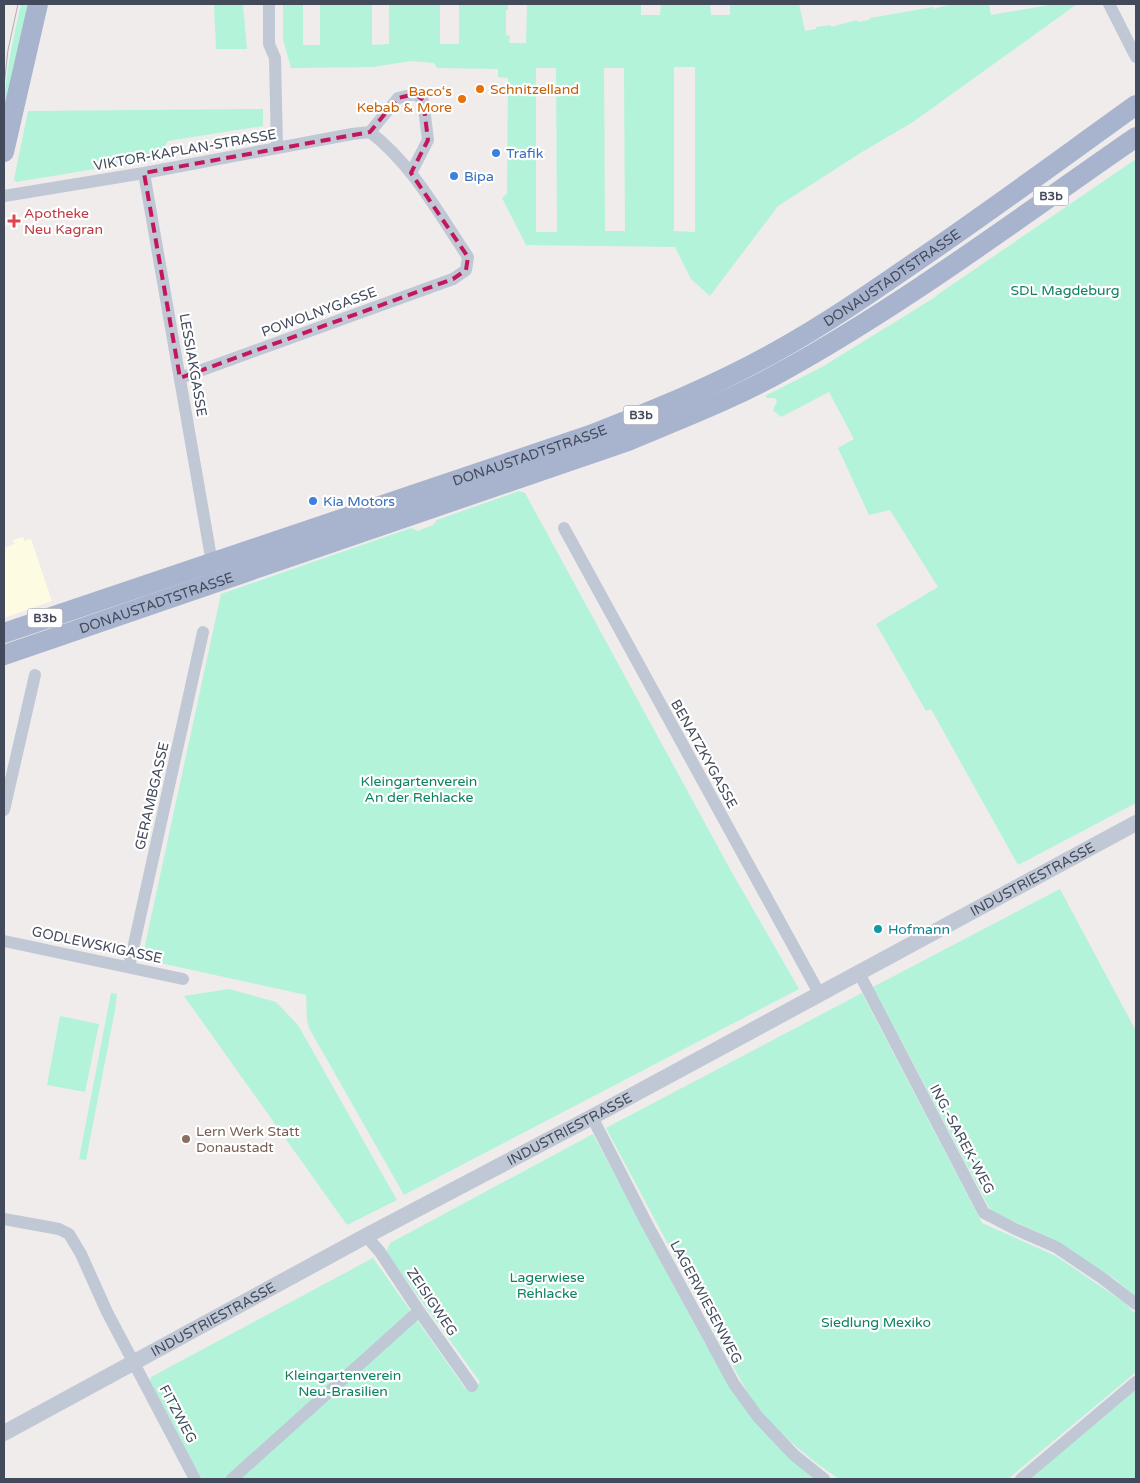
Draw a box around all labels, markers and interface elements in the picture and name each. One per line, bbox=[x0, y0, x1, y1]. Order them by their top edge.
place label: Schnitzelland bbox=[490, 81, 579, 98]
place label: Baco‘s Kebab & More bbox=[357, 83, 452, 116]
marker: Schnitzelland bbox=[474, 83, 486, 95]
marker: Baco‘s Kebab & More bbox=[456, 93, 468, 105]
street label: VIKTOR-KAPLAN-STRASSE bbox=[92, 126, 278, 174]
place label: Trafik bbox=[506, 145, 544, 162]
marker: Trafik bbox=[490, 147, 502, 159]
place label: Bipa bbox=[464, 168, 494, 185]
marker: Bipa bbox=[448, 170, 460, 182]
road number: B3b bbox=[1034, 187, 1068, 206]
place label: Apotheke Neu Kagran bbox=[24, 205, 103, 238]
marker: Apotheke Neu Kagran bbox=[8, 215, 20, 227]
street label: DONAUSTADTSTRASSE bbox=[820, 225, 964, 330]
park label: SDL Magdeburg bbox=[1010, 282, 1120, 299]
street label: POWOLNYGASSE bbox=[259, 283, 379, 341]
street label: LESSIAKGASSE bbox=[176, 312, 210, 418]
road number: B3b bbox=[624, 406, 658, 424]
street label: DONAUSTADTSTRASSE bbox=[450, 421, 609, 489]
place label: Kia Motors bbox=[323, 493, 395, 510]
marker: Kia Motors bbox=[307, 495, 319, 507]
street label: DONAUSTADTSTRASSE bbox=[77, 568, 236, 637]
road number: B3b bbox=[28, 608, 62, 628]
street label: BENATZKYGASSE bbox=[667, 697, 741, 812]
street label: GERAMBGASSE bbox=[131, 740, 173, 852]
park label: Kleingartenverein An der Rehlacke bbox=[361, 773, 477, 806]
street label: INDUSTRIESTRASSE bbox=[967, 838, 1098, 920]
place label: Hofmann bbox=[888, 921, 950, 938]
street label: GODLEWSKIGASSE bbox=[30, 923, 164, 967]
marker: Hofmann bbox=[872, 923, 884, 935]
street label: ING.-SAREK-WEG bbox=[926, 1081, 998, 1197]
street label: INDUSTRIESTRASSE bbox=[504, 1089, 635, 1169]
place label: Lern Werk Statt Donaustadt bbox=[196, 1123, 300, 1156]
marker: Lern Werk Statt Donaustadt bbox=[180, 1133, 192, 1145]
street label: LAGERWIESENWEG bbox=[666, 1238, 746, 1366]
street label: ZEISIGWEG bbox=[403, 1265, 461, 1339]
park label: Lagerwiese Rehlacke bbox=[509, 1269, 585, 1302]
street label: INDUSTRIESTRASSE bbox=[148, 1278, 278, 1360]
park label: Siedlung Mexiko bbox=[821, 1314, 931, 1331]
park label: Kleingartenverein Neu-Brasilien bbox=[285, 1367, 401, 1400]
street label: FITZWEG bbox=[156, 1382, 200, 1446]

